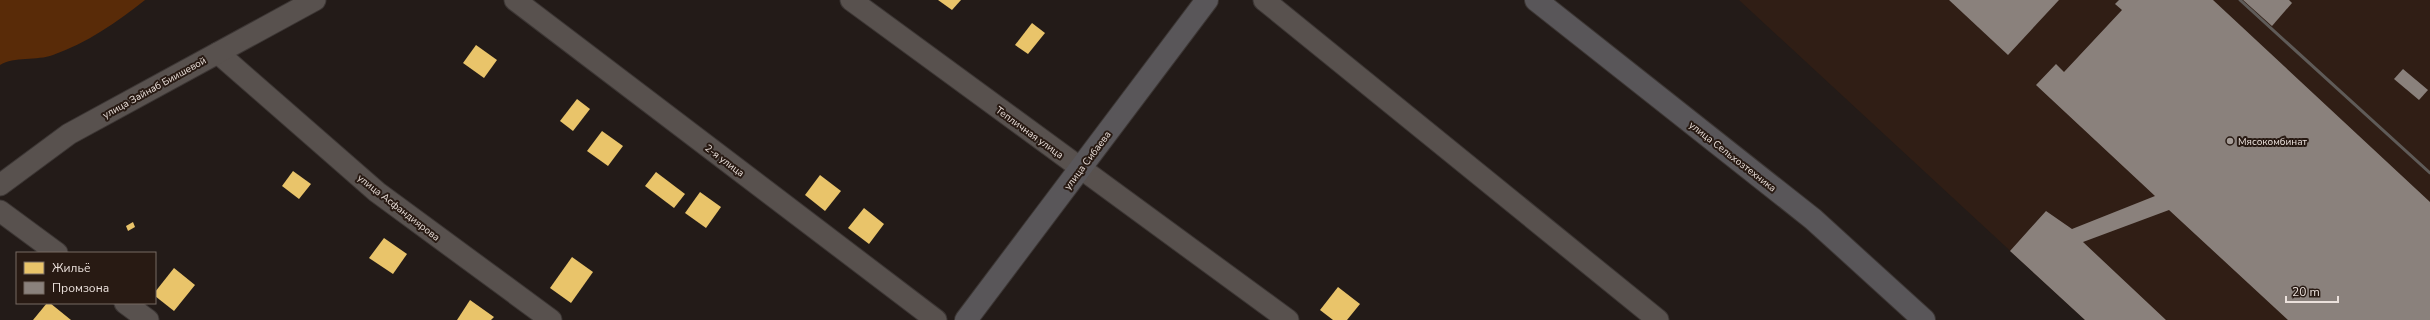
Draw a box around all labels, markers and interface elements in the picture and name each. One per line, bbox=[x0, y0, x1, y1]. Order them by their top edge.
street label: улица Зайнаб Биишевой bbox=[100, 54, 209, 122]
street label: Тепличная улица bbox=[993, 103, 1066, 162]
street label: улица Сельхозтехника bbox=[1686, 118, 1779, 195]
street label: улица Сибаева bbox=[1061, 128, 1115, 193]
place label: Мясокомбинат bbox=[2238, 135, 2308, 149]
marker: Мясокомбинат bbox=[2225, 136, 2235, 146]
street label: 2-я улица bbox=[702, 141, 747, 180]
street label: улица Асфандиярова bbox=[354, 171, 443, 244]
legend bbox=[16, 252, 156, 304]
text: Жильё bbox=[52, 260, 90, 276]
scale bar bbox=[2286, 278, 2338, 304]
text: Промзона bbox=[52, 280, 109, 296]
text: 20 m bbox=[2292, 284, 2320, 300]

